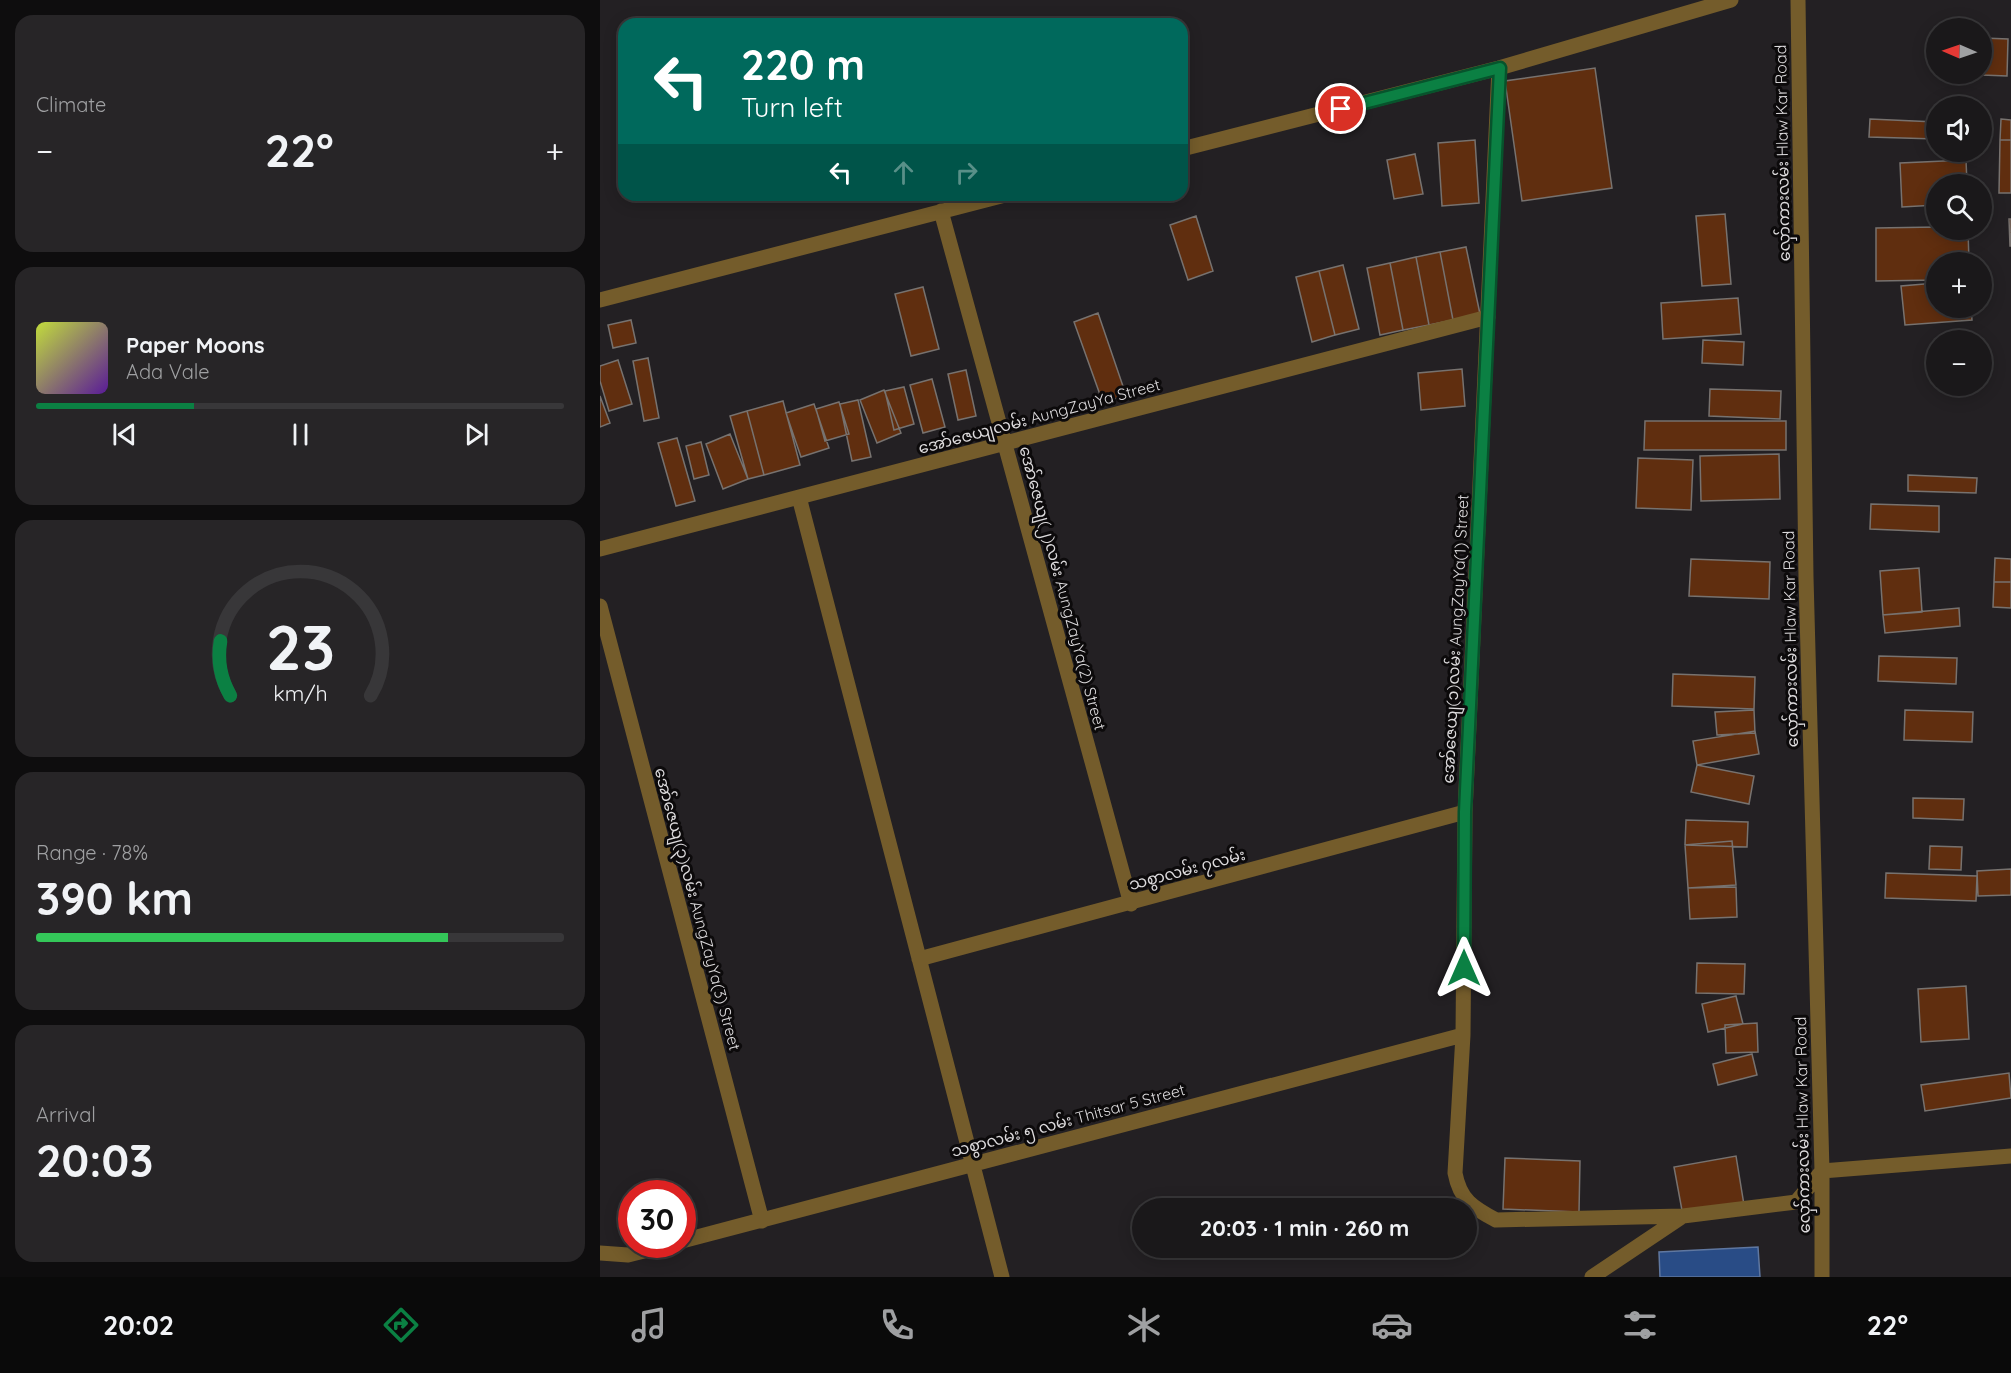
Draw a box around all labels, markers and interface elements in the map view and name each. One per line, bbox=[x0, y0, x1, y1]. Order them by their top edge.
north arrow bbox=[1926, 18, 1992, 84]
map controls bbox=[1926, 18, 1992, 396]
text: 220 m bbox=[741, 38, 865, 91]
icon: left bbox=[642, 42, 720, 120]
street label: လှော်ကားလမ်း Hlaw Kar Road bbox=[1769, 44, 1799, 261]
pin bbox=[1315, 83, 1366, 134]
text: Turn left bbox=[741, 90, 843, 124]
text: Climate bbox=[36, 92, 106, 117]
icon: arrive bbox=[1324, 92, 1357, 125]
button: sound bbox=[1926, 96, 1992, 162]
text: 22° bbox=[265, 122, 334, 178]
text: − bbox=[36, 130, 53, 171]
text: + bbox=[545, 130, 564, 171]
icon: left bbox=[824, 156, 857, 189]
icon: ahead bbox=[887, 156, 920, 189]
icon: right bbox=[950, 156, 983, 189]
button: search bbox=[1926, 174, 1992, 240]
button: + bbox=[1926, 252, 1992, 318]
button: − bbox=[1926, 330, 1992, 396]
text: Paper Moons bbox=[126, 331, 265, 359]
text: Ada Vale bbox=[126, 359, 210, 384]
street label: အော်ဇေယျလမ်း AungZayYa Street bbox=[916, 373, 1163, 462]
icon: previous bbox=[108, 418, 141, 451]
icon: pause bbox=[284, 418, 317, 451]
icon: next bbox=[460, 418, 493, 451]
street label: အော်ဇေယျ(၂)လမ်း AungZayYa(2) Street bbox=[1012, 444, 1112, 733]
street label: အော်ဇေယျ(၁)လမ်း AungZayYa(1) Street bbox=[1436, 494, 1477, 784]
street label: လှော်ကားလမ်း Hlaw Kar Road bbox=[1777, 530, 1807, 747]
text: 23 bbox=[265, 608, 335, 686]
text: km/h bbox=[273, 680, 327, 706]
street label: အော်ဇေယျ(၃)လမ်း AungZayYa(3) Street bbox=[647, 765, 746, 1054]
text: Range · 78% bbox=[36, 840, 148, 865]
street label: သစွာလမ်း ၇လမ်း bbox=[1126, 843, 1248, 898]
text: 390 km bbox=[36, 870, 193, 926]
position arrow bbox=[1432, 936, 1496, 1000]
street label: လှော်ကားလမ်း Hlaw Kar Road bbox=[1789, 1016, 1819, 1233]
street label: သစွာလမ်း ၅ လမ်း Thitsar 5 Street bbox=[949, 1078, 1188, 1165]
text: Arrival bbox=[36, 1102, 96, 1127]
text: 20:03 bbox=[36, 1132, 153, 1188]
speed limit sign: 30 bbox=[618, 1180, 696, 1258]
text: 20:03 · 1 min · 260 m bbox=[1200, 1214, 1409, 1242]
icon: directions bbox=[380, 1304, 422, 1346]
icon: music bbox=[628, 1304, 670, 1346]
icon: phone bbox=[876, 1304, 918, 1346]
icon: climate bbox=[1123, 1304, 1165, 1346]
icon: car bbox=[1371, 1304, 1413, 1346]
icon: filters bbox=[1619, 1304, 1661, 1346]
text: 20:02 bbox=[103, 1308, 174, 1342]
text: 22° bbox=[1867, 1308, 1908, 1342]

